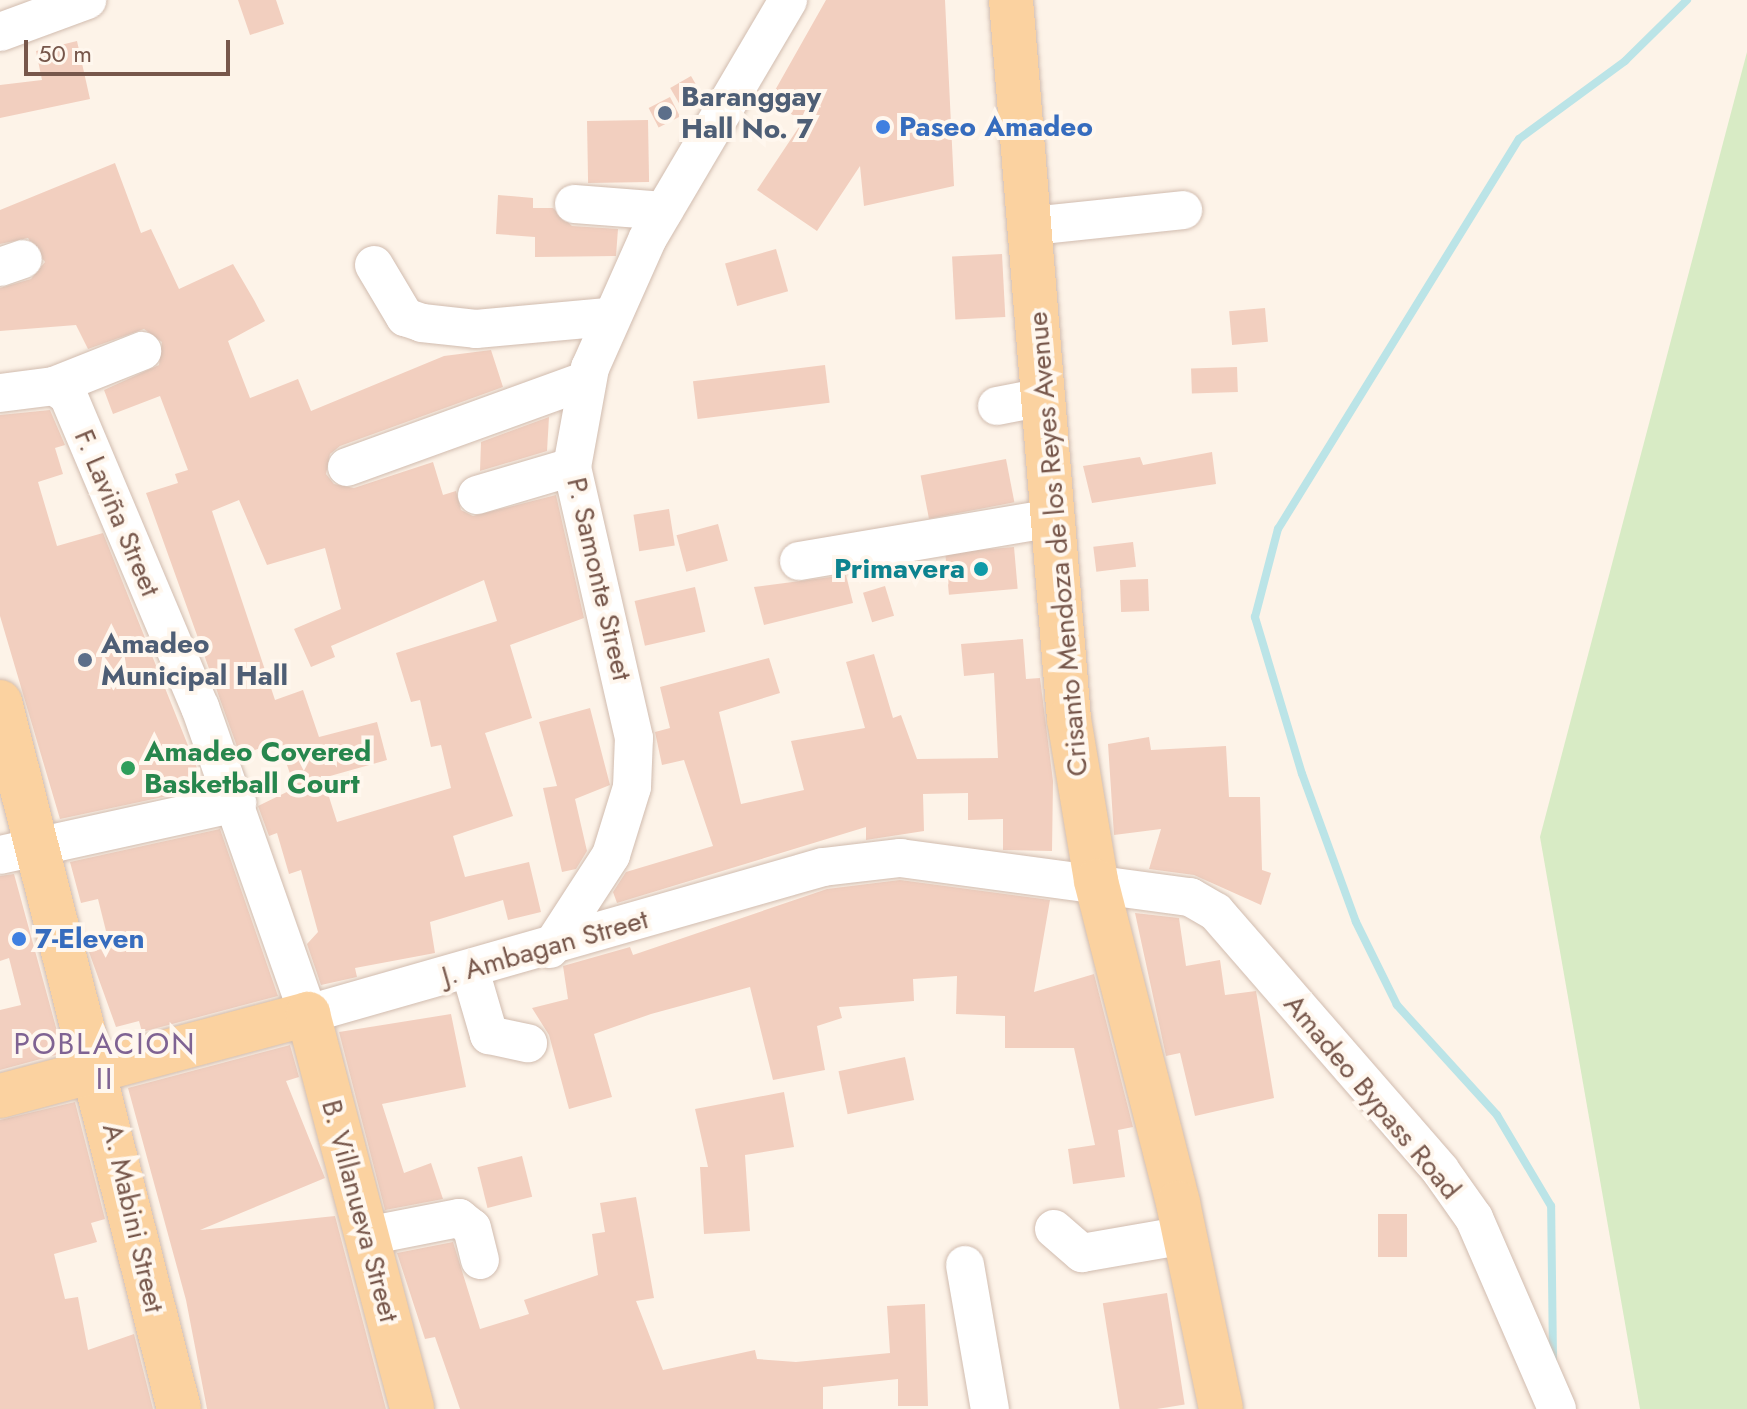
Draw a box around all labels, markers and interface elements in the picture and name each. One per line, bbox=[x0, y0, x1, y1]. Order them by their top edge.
scale bar bbox=[28, 24, 234, 74]
text: 50 m bbox=[38, 36, 92, 71]
place label: Baranggay Hall No. 7 bbox=[681, 80, 821, 146]
marker: Baranggay Hall No. 7 bbox=[656, 104, 674, 122]
place label: Paseo Amadeo bbox=[899, 110, 1093, 144]
marker: Paseo Amadeo bbox=[874, 118, 892, 136]
street label: Crisanto Mendoza de los Reyes Avenue bbox=[1021, 310, 1095, 778]
street label: F. Laviña Street bbox=[67, 425, 167, 601]
street label: P. Samonte Street bbox=[559, 474, 639, 684]
place label: Primavera bbox=[834, 552, 965, 586]
marker: Primavera bbox=[972, 560, 990, 578]
place label: Amadeo Municipal Hall bbox=[101, 627, 288, 693]
marker: Amadeo Municipal Hall bbox=[76, 651, 94, 669]
place label: Amadeo Covered Basketball Court bbox=[144, 735, 371, 801]
marker: Amadeo Covered Basketball Court bbox=[119, 759, 137, 777]
street label: J. Ambagan Street bbox=[438, 903, 652, 993]
place label: 7-Eleven bbox=[35, 922, 145, 956]
marker: 7-Eleven bbox=[10, 930, 28, 948]
street label: Amadeo Bypass Road bbox=[1277, 988, 1467, 1206]
district label: POBLACION II bbox=[13, 1026, 197, 1096]
street label: B. Villanueva Street bbox=[314, 1096, 406, 1326]
street label: A. Mabini Street bbox=[95, 1120, 171, 1316]

